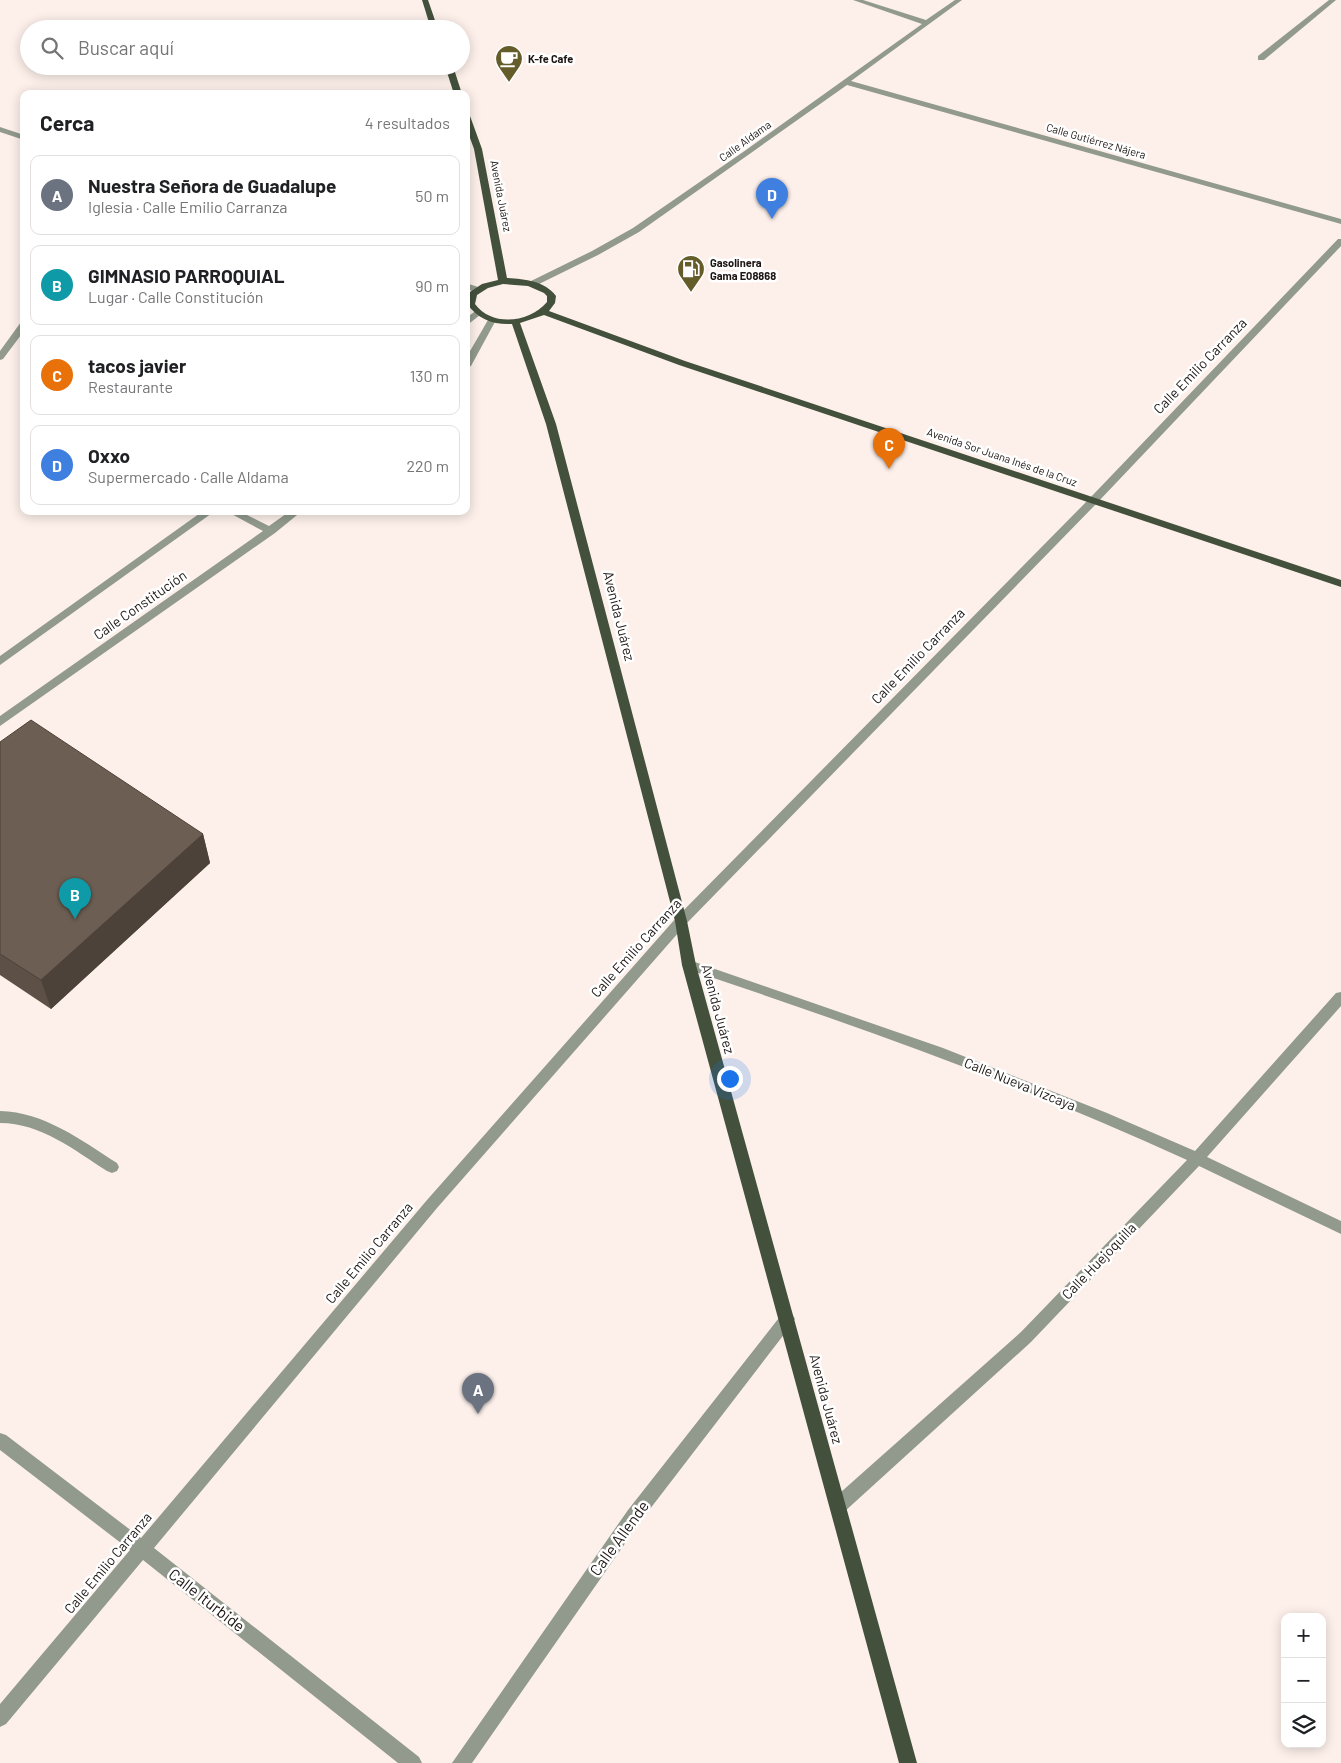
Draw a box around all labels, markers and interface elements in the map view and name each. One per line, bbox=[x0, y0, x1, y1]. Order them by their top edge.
search box bbox=[20, 20, 470, 75]
icon: search bbox=[38, 34, 66, 62]
text: Buscar aquí bbox=[78, 36, 174, 59]
cafe icon: K-fe Cafe bbox=[494, 44, 524, 83]
place label: K-fe Cafe bbox=[528, 52, 573, 65]
text: Cerca bbox=[40, 110, 94, 135]
text: 4 resultados bbox=[365, 113, 450, 132]
street label: Calle Aldama bbox=[716, 117, 773, 164]
street label: Calle Gutiérrez Nájera bbox=[1045, 120, 1147, 161]
street label: Avenida Juárez bbox=[488, 159, 515, 233]
text: Nuestra Señora de Guadalupe bbox=[88, 174, 336, 197]
pin: D bbox=[756, 178, 788, 219]
text: A bbox=[52, 186, 62, 205]
text: 50 m bbox=[415, 186, 449, 205]
text: Iglesia · Calle Emilio Carranza bbox=[88, 197, 288, 216]
fuel station icon: Gasolinera Gama E08868 bbox=[676, 254, 706, 293]
place label: Gasolinera Gama E08868 bbox=[710, 256, 776, 282]
text: GIMNASIO PARROQUIAL bbox=[88, 264, 285, 287]
text: B bbox=[52, 276, 62, 295]
text: 90 m bbox=[415, 276, 449, 295]
text: Lugar · Calle Constitución bbox=[88, 287, 263, 306]
street label: Calle Emilio Carranza bbox=[1149, 314, 1250, 417]
text: tacos javier bbox=[88, 354, 186, 377]
text: C bbox=[52, 366, 62, 385]
text: 130 m bbox=[410, 366, 449, 385]
text: Restaurante bbox=[88, 377, 173, 396]
street label: Avenida Sor Juana Inés de la Cruz bbox=[925, 425, 1079, 488]
pin: C bbox=[873, 428, 905, 469]
text: Oxxo bbox=[88, 444, 130, 467]
text: D bbox=[52, 456, 62, 475]
text: 220 m bbox=[406, 456, 449, 475]
text: Supermercado · Calle Aldama bbox=[88, 467, 289, 486]
street label: Calle Constitución bbox=[90, 566, 190, 643]
street label: Avenida Juárez bbox=[600, 569, 639, 663]
street label: Calle Emilio Carranza bbox=[867, 604, 968, 707]
pin: B bbox=[59, 878, 91, 919]
street label: Calle Emilio Carranza bbox=[587, 895, 684, 1001]
street label: Avenida Juárez bbox=[698, 962, 739, 1056]
street label: Calle Nueva Vizcaya bbox=[962, 1053, 1078, 1114]
your location bbox=[717, 1066, 743, 1092]
street label: Calle Emilio Carranza bbox=[321, 1199, 416, 1307]
street label: Calle Huejoquilla bbox=[1058, 1219, 1139, 1302]
street label: Avenida Juárez bbox=[806, 1352, 847, 1446]
pin: A bbox=[462, 1373, 494, 1414]
street label: Calle Allende bbox=[585, 1496, 652, 1579]
street label: Calle Emilio Carranza bbox=[60, 1509, 155, 1617]
street label: Calle Iturbide bbox=[165, 1564, 249, 1635]
map controls bbox=[1281, 1613, 1326, 1748]
button: + bbox=[1281, 1613, 1326, 1658]
button: − bbox=[1281, 1658, 1326, 1703]
button: layers bbox=[1281, 1703, 1326, 1748]

